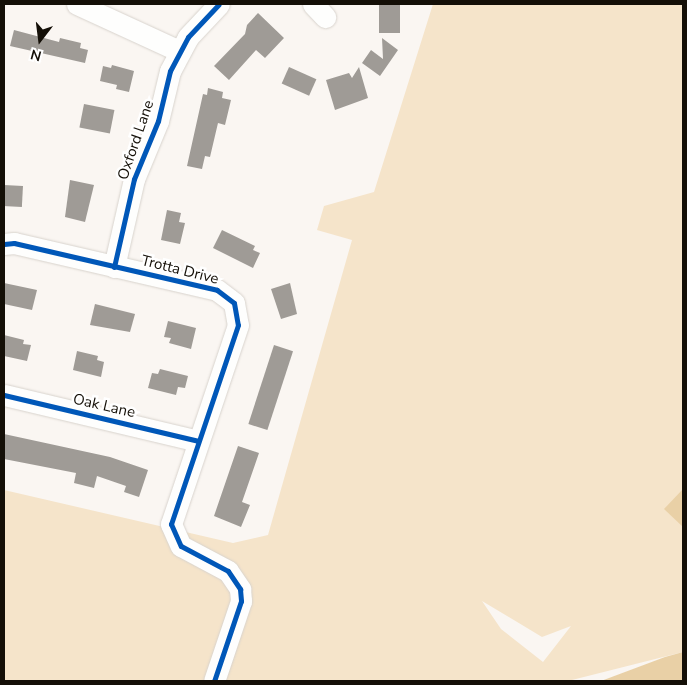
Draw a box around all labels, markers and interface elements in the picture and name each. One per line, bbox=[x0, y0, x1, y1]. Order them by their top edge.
north arrow bbox=[15, 15, 65, 65]
text: N bbox=[28, 44, 44, 66]
street label: Oxford Lane bbox=[114, 98, 158, 182]
street label: Trotta Drive bbox=[139, 252, 221, 288]
street label: Oak Lane bbox=[71, 390, 137, 422]

